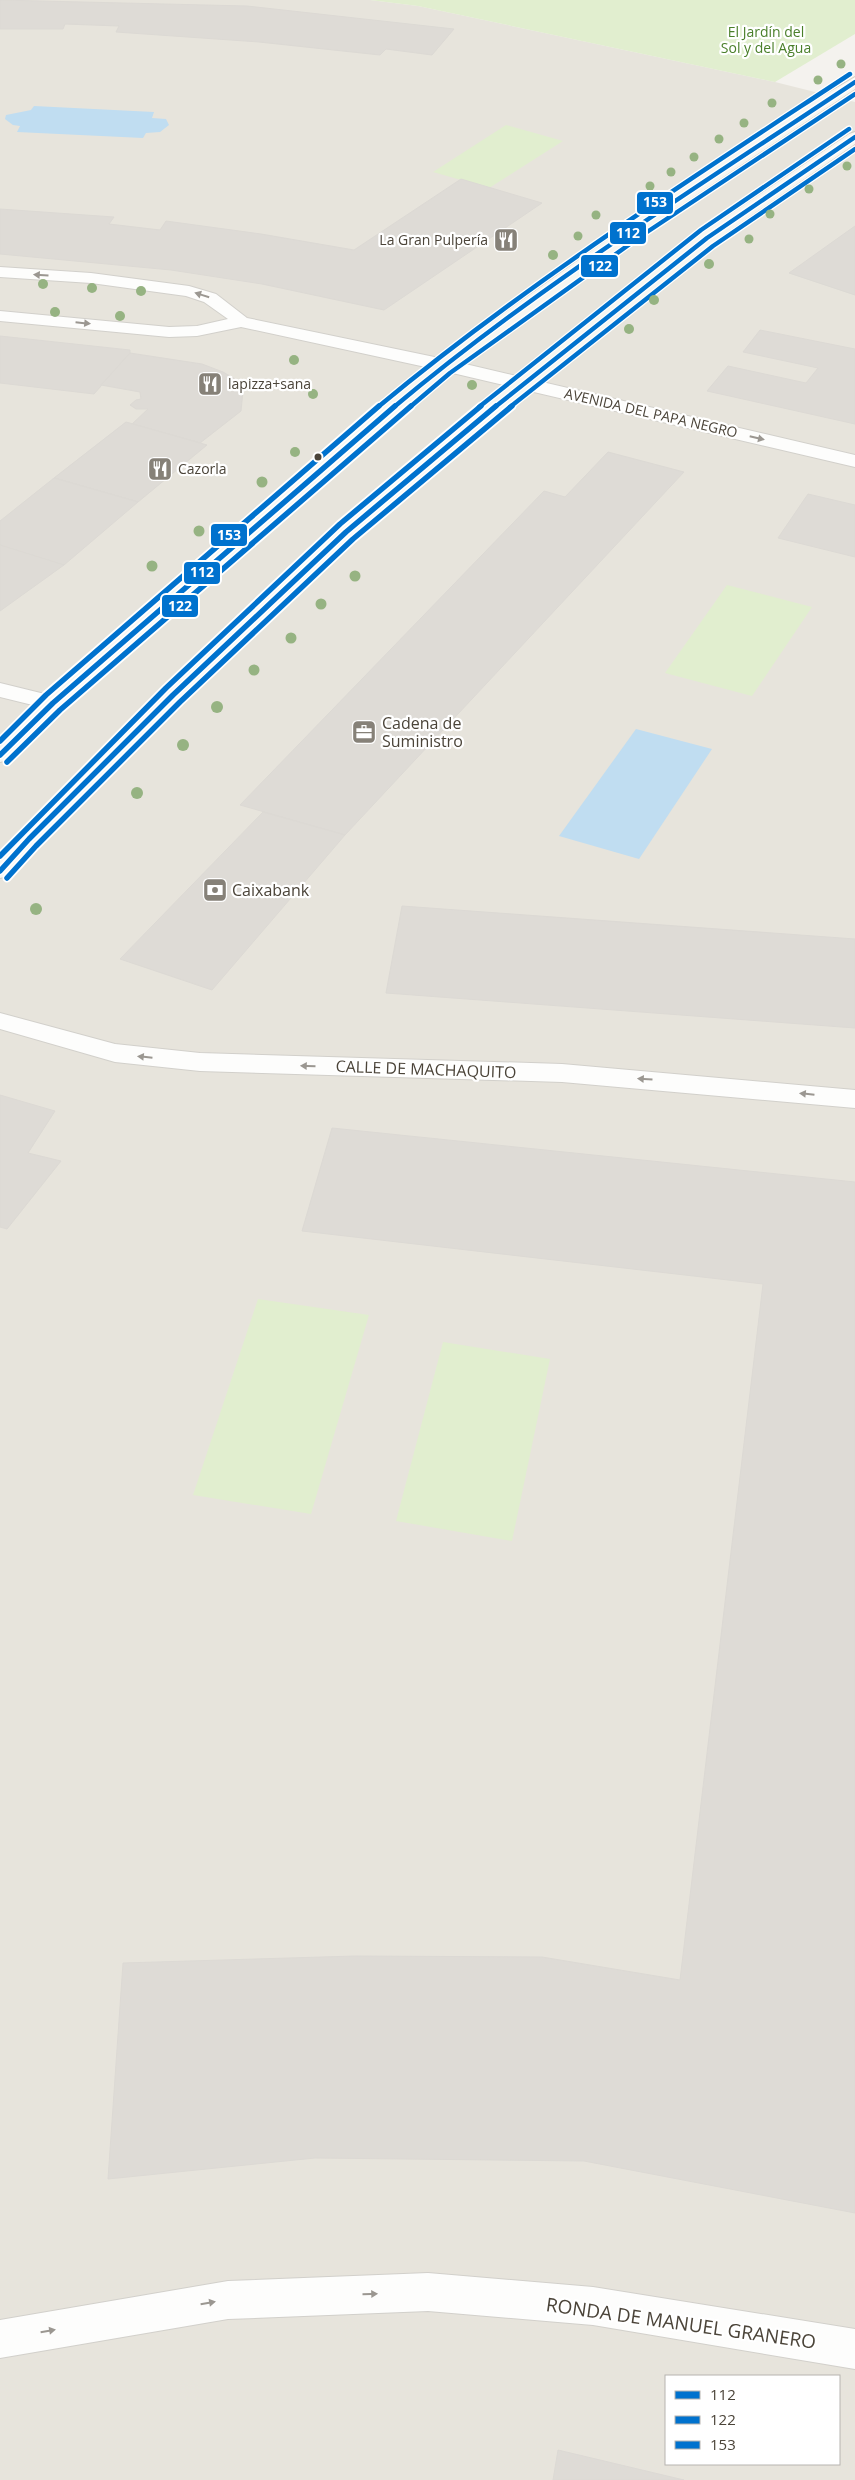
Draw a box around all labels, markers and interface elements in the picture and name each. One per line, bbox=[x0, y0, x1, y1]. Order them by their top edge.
park label: El Jardín del Sol y del Agua bbox=[721, 22, 811, 57]
line badge: 153 bbox=[636, 191, 674, 215]
text: 153 bbox=[643, 192, 667, 211]
line badge: 112 bbox=[609, 221, 647, 245]
text: 112 bbox=[616, 223, 640, 242]
restaurant icon: La Gran Pulpería bbox=[493, 227, 519, 253]
place label: La Gran Pulpería bbox=[379, 230, 488, 249]
line badge: 122 bbox=[580, 254, 619, 278]
text: 122 bbox=[588, 256, 612, 275]
one-way arrow bbox=[32, 270, 48, 278]
one-way arrow bbox=[194, 291, 209, 299]
one-way arrow bbox=[76, 319, 92, 327]
restaurant icon: lapizza+sana bbox=[197, 371, 223, 397]
place label: lapizza+sana bbox=[228, 374, 311, 393]
street label: AVENIDA DEL PAPA NEGRO bbox=[563, 383, 740, 442]
one-way arrow bbox=[750, 434, 765, 442]
unlabelled marker bbox=[313, 452, 323, 462]
restaurant icon: Cazorla bbox=[147, 456, 173, 482]
place label: Cazorla bbox=[178, 459, 227, 478]
line badge: 153 bbox=[210, 523, 248, 547]
text: 153 bbox=[217, 525, 241, 544]
line badge: 112 bbox=[183, 561, 221, 585]
text: 112 bbox=[190, 562, 214, 581]
line badge: 122 bbox=[161, 594, 199, 618]
text: 122 bbox=[168, 596, 192, 615]
place label: Cadena de Suministro bbox=[382, 712, 463, 752]
office icon: Cadena de Suministro bbox=[351, 719, 377, 745]
bank icon: Caixabank bbox=[202, 877, 228, 903]
place label: Caixabank bbox=[232, 879, 310, 901]
one-way arrow bbox=[137, 1053, 153, 1061]
street label: CALLE DE MACHAQUITO bbox=[335, 1055, 517, 1083]
one-way arrow bbox=[299, 1061, 315, 1069]
one-way arrow bbox=[636, 1075, 652, 1083]
one-way arrow bbox=[798, 1090, 814, 1098]
one-way arrow bbox=[362, 2290, 378, 2298]
street label: RONDA DE MANUEL GRANERO bbox=[544, 2291, 818, 2355]
one-way arrow bbox=[200, 2299, 216, 2307]
one-way arrow bbox=[40, 2326, 56, 2334]
legend bbox=[665, 2375, 840, 2465]
text: 112 bbox=[710, 2384, 736, 2404]
text: 122 bbox=[710, 2409, 736, 2429]
text: 153 bbox=[710, 2434, 736, 2454]

